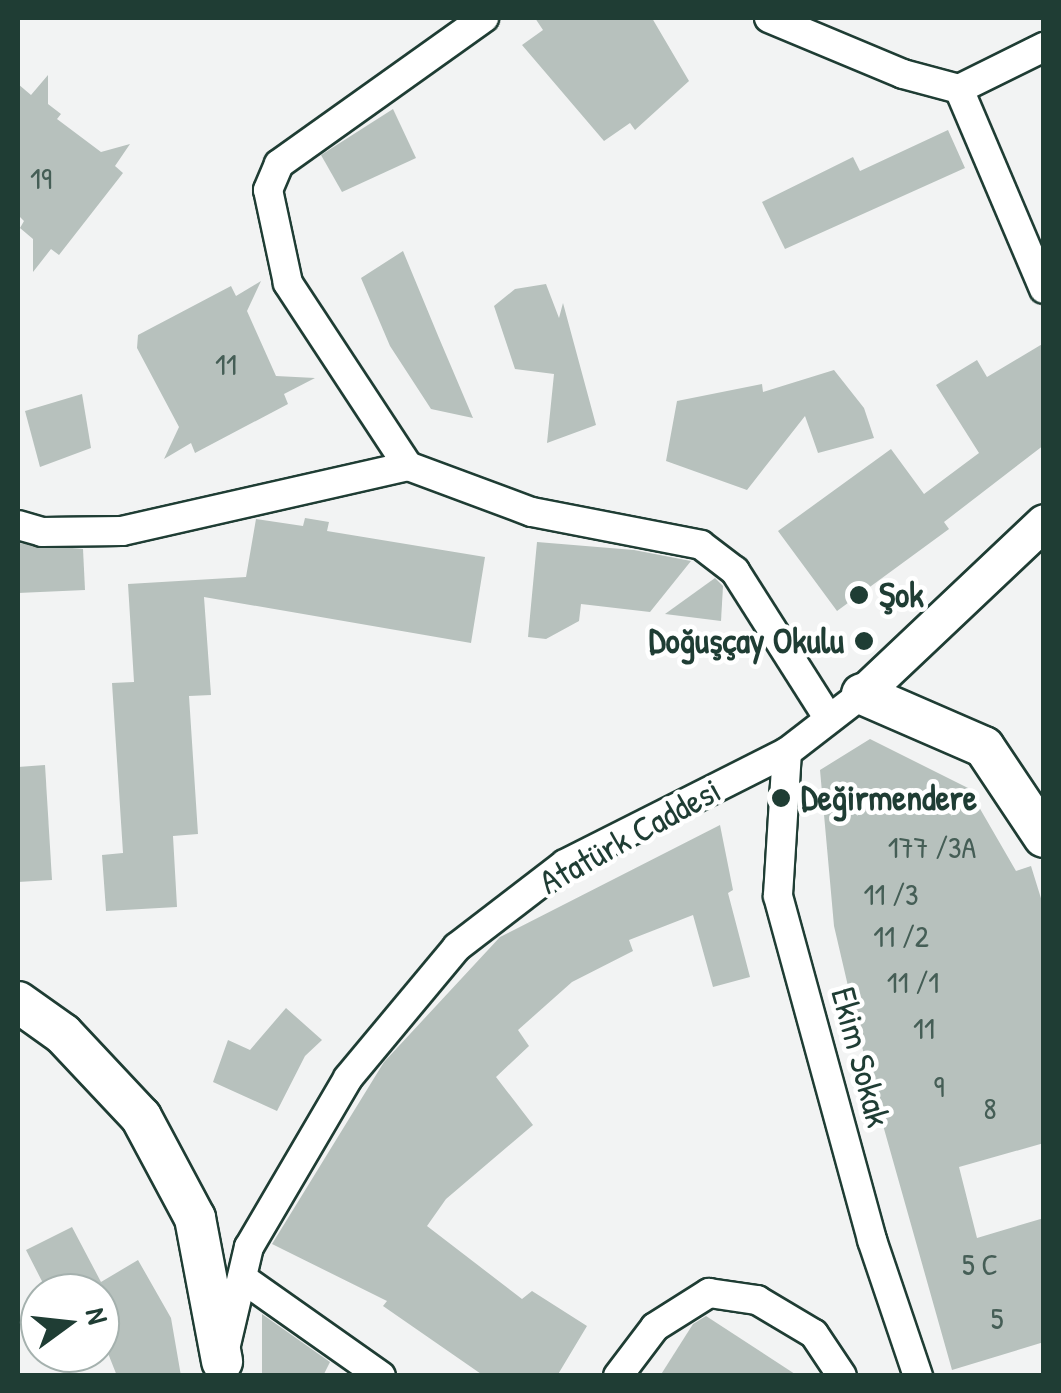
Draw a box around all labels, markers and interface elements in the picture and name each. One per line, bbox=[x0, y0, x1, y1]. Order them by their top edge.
house number: 19 bbox=[30, 160, 52, 196]
house number: 11 bbox=[215, 346, 237, 382]
place label: Şok bbox=[879, 574, 924, 616]
marker: Şok bbox=[848, 584, 870, 606]
place label: Doğuşçay Okulu bbox=[649, 620, 844, 662]
marker: Doğuşçay Okulu bbox=[853, 630, 875, 652]
street label: Atatürk Caddesi bbox=[532, 769, 728, 903]
place label: Değirmendere bbox=[801, 777, 977, 819]
marker: Değirmendere bbox=[770, 787, 792, 809]
house number: 177 /3A bbox=[888, 829, 976, 865]
house number: 11 /3 bbox=[864, 876, 918, 912]
house number: 11 /2 bbox=[873, 918, 929, 954]
house number: 11 /1 bbox=[887, 964, 939, 1000]
street label: Ekim Sokak bbox=[822, 983, 900, 1131]
house number: 11 bbox=[913, 1010, 935, 1046]
house number: 9 bbox=[933, 1068, 945, 1104]
house number: 8 bbox=[984, 1090, 996, 1126]
house number: 5 C bbox=[962, 1246, 998, 1282]
north arrow bbox=[20, 1273, 120, 1373]
house number: 5 bbox=[991, 1300, 1003, 1336]
text: N bbox=[77, 1304, 117, 1328]

